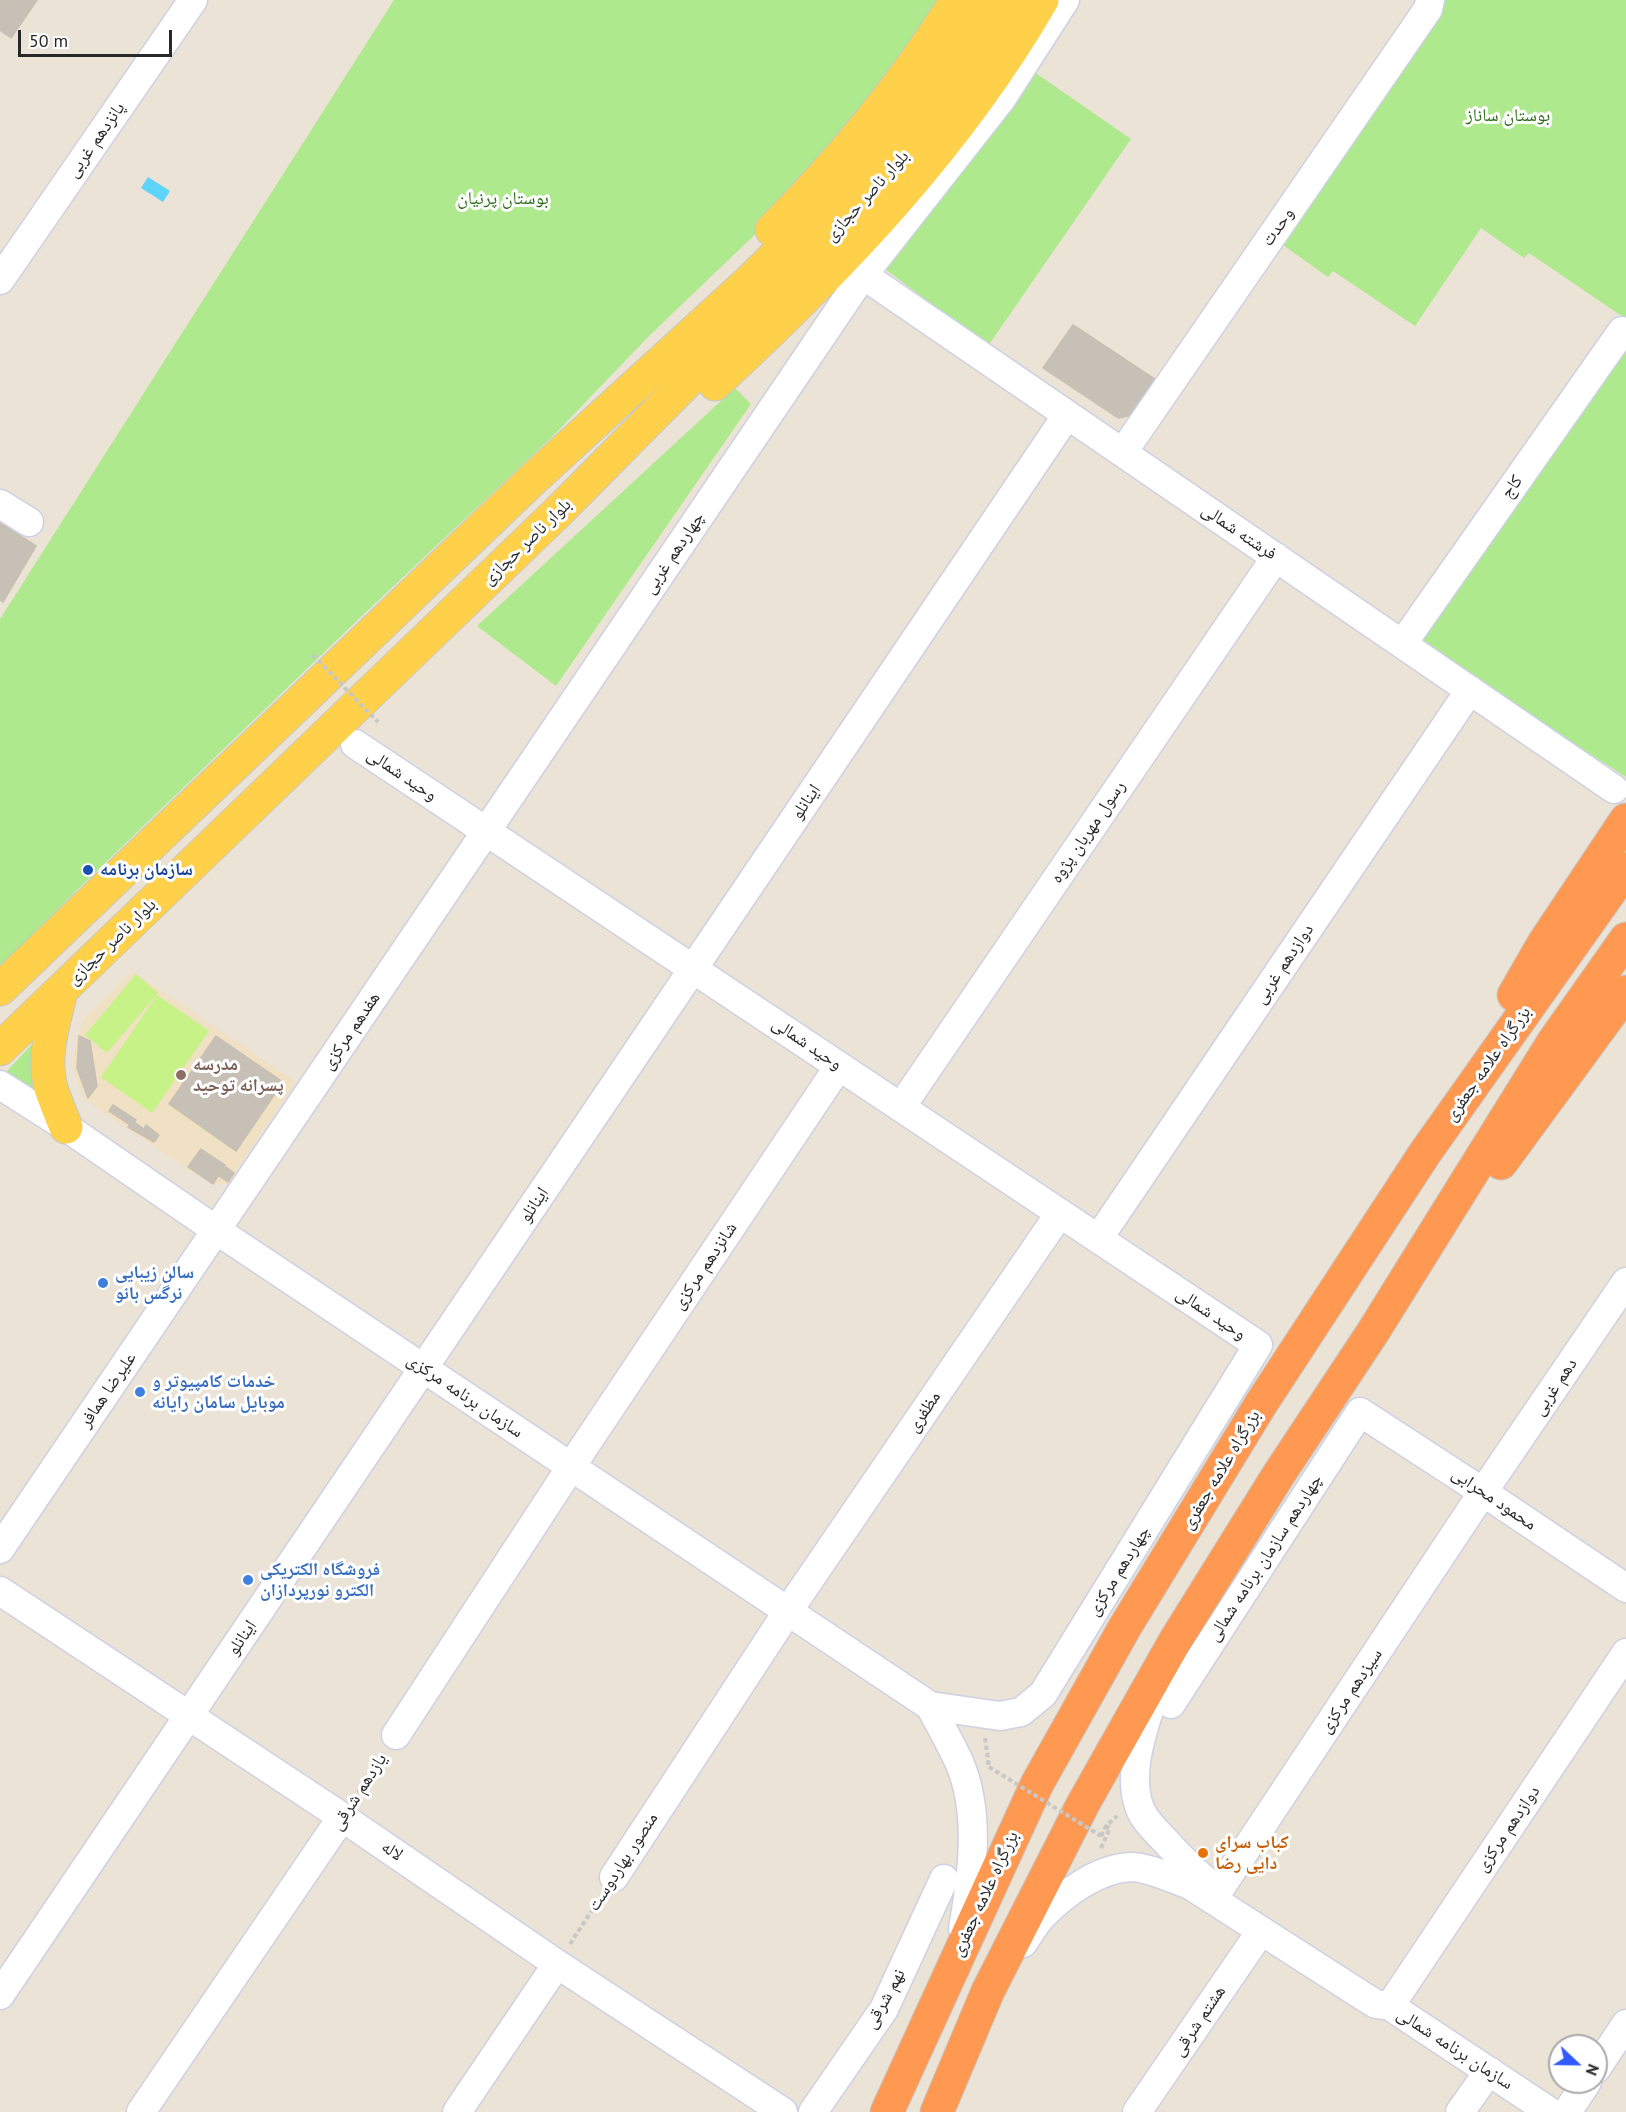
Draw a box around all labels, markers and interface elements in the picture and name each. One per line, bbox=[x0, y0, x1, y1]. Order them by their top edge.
scale bar bbox=[21, 18, 176, 56]
text: 50 m bbox=[29, 29, 68, 52]
street label: پانزدهم غربی bbox=[62, 98, 130, 182]
park label: بوستان ساناز bbox=[1466, 105, 1550, 127]
street label: بلوار ناصر حجازی bbox=[820, 146, 914, 246]
park label: بوستان پرنیان bbox=[457, 188, 549, 210]
street label: وحدت bbox=[1257, 203, 1299, 251]
street label: کاج bbox=[1496, 471, 1528, 503]
street label: بلوار ناصر حجازی bbox=[478, 494, 576, 590]
street label: فرشته شمالی bbox=[1197, 499, 1281, 565]
street label: چهاردهم غربی bbox=[639, 508, 709, 598]
street label: وحید شمالی bbox=[363, 744, 441, 806]
street label: رسول مهربان پژوه bbox=[1046, 777, 1130, 887]
street label: اینانلو bbox=[786, 780, 826, 824]
place label: سازمان برنامه bbox=[100, 859, 193, 881]
marker: سازمان برنامه bbox=[81, 863, 95, 877]
street label: بلوار ناصر حجازی bbox=[63, 894, 161, 990]
street label: دوازدهم غربی bbox=[1249, 920, 1319, 1008]
street label: هفدهم مرکزی bbox=[317, 988, 385, 1074]
street label: بزرگراه علامه جعفری bbox=[1440, 1002, 1536, 1126]
street label: وحید شمالی bbox=[768, 1013, 846, 1075]
place label: مدرسه پسرانه توحید bbox=[193, 1054, 284, 1096]
marker: مدرسه پسرانه توحید bbox=[174, 1068, 188, 1082]
street label: اینانلو bbox=[514, 1183, 554, 1227]
street label: شانزدهم مرکزی bbox=[668, 1218, 742, 1314]
place label: سالن زیبایی نرگس بانو bbox=[115, 1262, 194, 1304]
marker: سالن زیبایی نرگس بانو bbox=[96, 1276, 110, 1290]
street label: وحید شمالی bbox=[1172, 1283, 1250, 1345]
street label: علیرضا همافر bbox=[75, 1348, 141, 1432]
street label: سازمان برنامه مرکزی bbox=[403, 1349, 527, 1443]
street label: دهم غربی bbox=[1528, 1354, 1582, 1420]
place label: خدمات کامپیوتر و موبایل سامان رایانه bbox=[152, 1371, 285, 1414]
marker: خدمات کامپیوتر و موبایل سامان رایانه bbox=[133, 1385, 147, 1399]
street label: مظفری bbox=[902, 1387, 946, 1437]
street label: بزرگراه علامه جعفری bbox=[1177, 1406, 1265, 1534]
street label: محمود محرابی bbox=[1448, 1463, 1540, 1535]
street label: چهاردهم سازمان برنامه شمالی bbox=[1203, 1470, 1327, 1646]
street label: چهاردهم مرکزی bbox=[1083, 1522, 1155, 1620]
place label: فروشگاه الکتریکی الکترو نورپردازان bbox=[260, 1559, 380, 1602]
marker: فروشگاه الکتریکی الکترو نورپردازان bbox=[241, 1573, 255, 1587]
street label: اینانلو bbox=[222, 1616, 262, 1660]
street label: سیزدهم مرکزی bbox=[1315, 1644, 1387, 1738]
street label: یازدهم شرقی bbox=[326, 1749, 392, 1835]
street label: دوازدهم مرکزی bbox=[1471, 1782, 1545, 1876]
street label: منصور بهاردوست bbox=[583, 1809, 663, 1915]
street label: بزرگراه علامه جعفری bbox=[947, 1828, 1023, 1960]
place label: کباب سرای دایی رضا bbox=[1215, 1832, 1289, 1874]
street label: لاله bbox=[377, 1836, 407, 1866]
marker: کباب سرای دایی رضا bbox=[1196, 1846, 1210, 1860]
street label: نهم شرقی bbox=[860, 1965, 910, 2033]
street label: هشتم شرقی bbox=[1167, 1981, 1231, 2061]
street label: سازمان برنامه شمالی bbox=[1393, 2003, 1517, 2095]
north arrow bbox=[1548, 2034, 1608, 2094]
text: N bbox=[1582, 2061, 1604, 2079]

